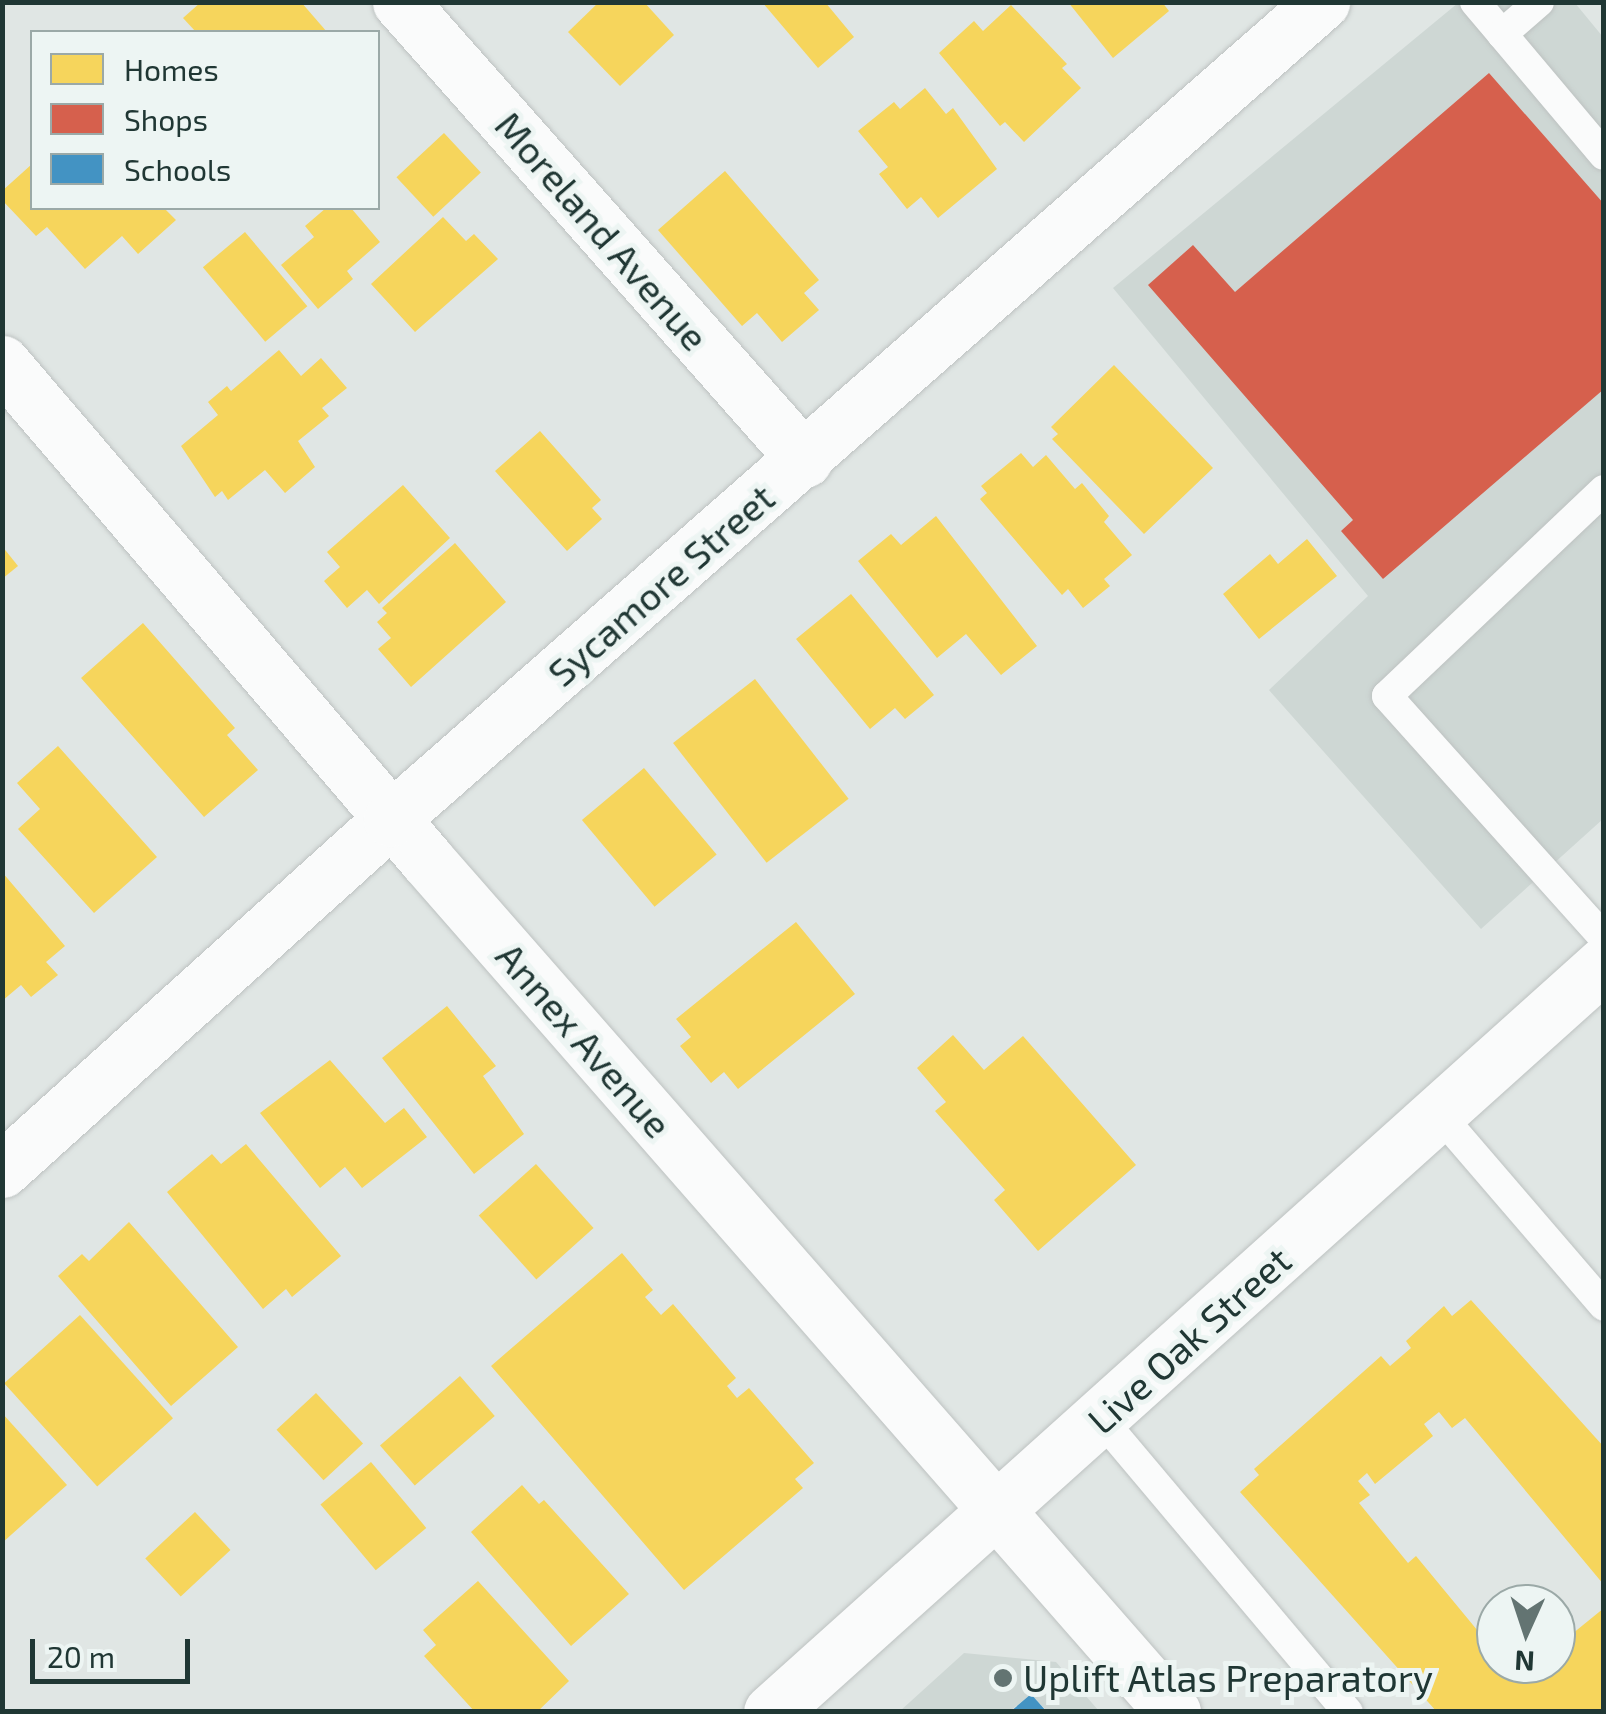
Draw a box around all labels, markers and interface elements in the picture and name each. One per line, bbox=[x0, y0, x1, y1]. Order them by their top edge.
legend bbox=[30, 30, 380, 210]
text: Homes bbox=[124, 51, 219, 87]
text: Shops bbox=[124, 101, 208, 137]
street label: Moreland Avenue bbox=[486, 102, 718, 360]
text: Schools bbox=[124, 151, 231, 187]
street label: Sycamore Street bbox=[539, 474, 783, 696]
street label: Annex Avenue bbox=[487, 933, 681, 1147]
street label: Live Oak Street bbox=[1078, 1237, 1300, 1443]
north arrow bbox=[1476, 1584, 1576, 1684]
scale bar bbox=[35, 1619, 195, 1681]
text: 20 m bbox=[47, 1638, 115, 1674]
text: N bbox=[1514, 1644, 1536, 1679]
place label: Uplift Atlas Preparatory bbox=[1023, 1655, 1434, 1701]
marker: Uplift Atlas Preparatory bbox=[992, 1667, 1014, 1689]

